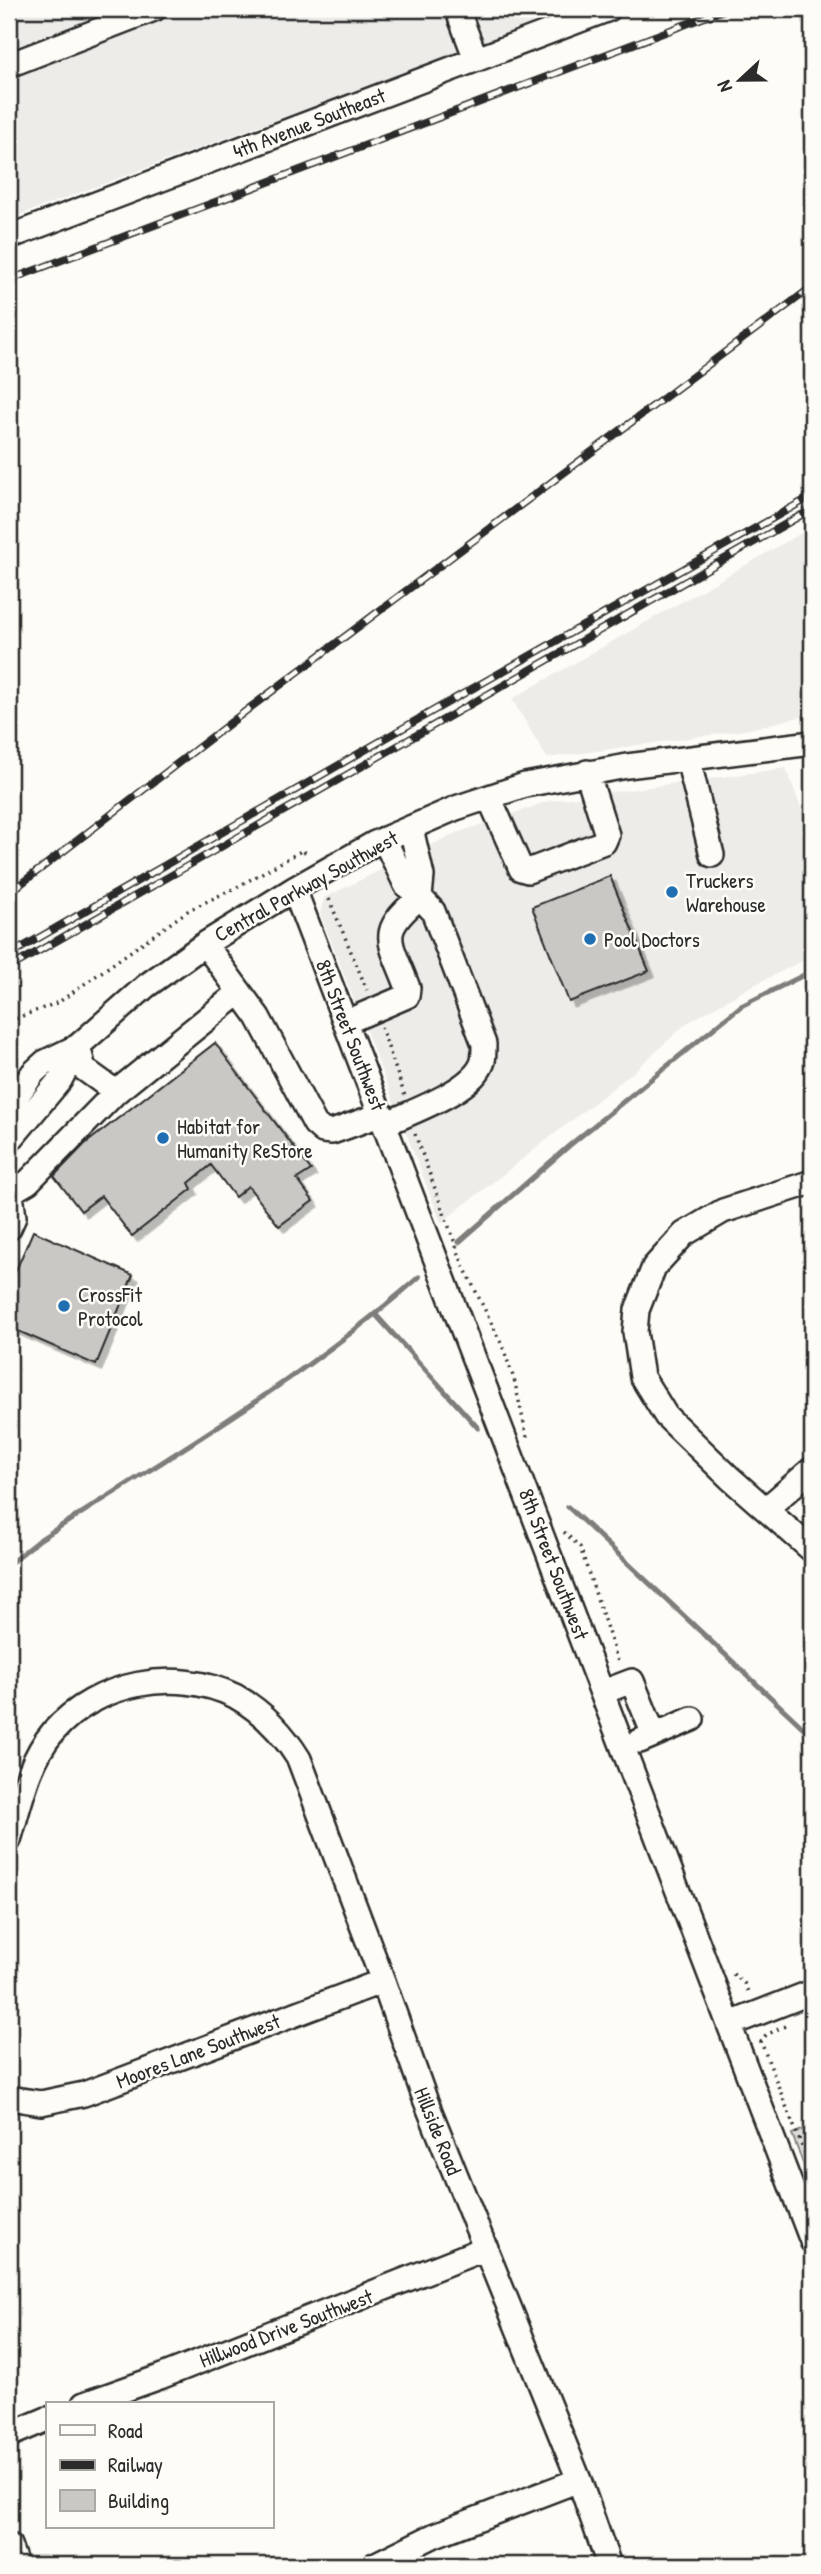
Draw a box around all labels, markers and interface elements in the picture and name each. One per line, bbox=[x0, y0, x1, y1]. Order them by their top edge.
north arrow bbox=[706, 46, 776, 116]
text: N bbox=[710, 77, 738, 96]
street label: 4th Avenue Southeast bbox=[229, 80, 390, 165]
street label: Central Parkway Southwest bbox=[209, 823, 404, 949]
place label: Truckers Warehouse bbox=[686, 866, 766, 919]
marker: Truckers Warehouse bbox=[664, 884, 680, 900]
place label: Pool Doctors bbox=[604, 925, 700, 954]
marker: Pool Doctors bbox=[582, 931, 598, 947]
street label: 8th Street Southwest bbox=[309, 955, 393, 1115]
place label: Habitat for Humanity ReStore bbox=[177, 1112, 313, 1165]
marker: Habitat for Humanity ReStore bbox=[155, 1130, 171, 1146]
place label: CrossFit Protocol bbox=[78, 1280, 143, 1333]
marker: CrossFit Protocol bbox=[56, 1298, 72, 1314]
street label: 8th Street Southwest bbox=[512, 1484, 596, 1644]
street label: Moores Lane Southwest bbox=[112, 2006, 285, 2096]
street label: Hillside Road bbox=[407, 2083, 469, 2179]
street label: Hillwood Drive Southwest bbox=[195, 2281, 378, 2374]
legend bbox=[46, 2402, 273, 2528]
text: Road bbox=[108, 2416, 142, 2445]
text: Railway bbox=[108, 2450, 163, 2479]
text: Building bbox=[108, 2486, 169, 2515]

